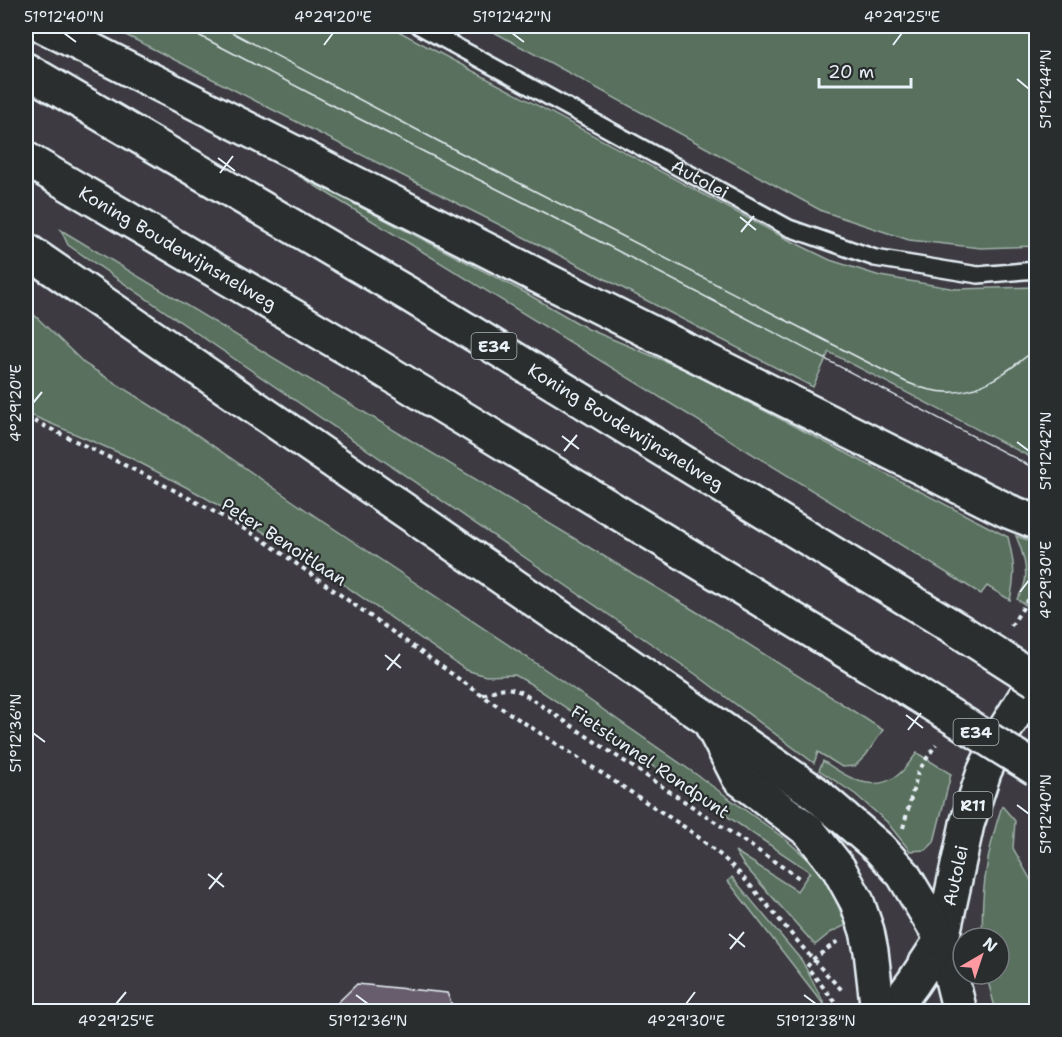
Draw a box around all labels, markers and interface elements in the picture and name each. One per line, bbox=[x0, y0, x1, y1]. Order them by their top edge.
text: 51°12'40"N bbox=[24, 7, 104, 27]
text: 4°29'20"E bbox=[294, 7, 372, 27]
text: 51°12'42"N bbox=[473, 7, 551, 27]
text: 4°29'25"E bbox=[864, 7, 940, 27]
text: 51°12'44"N bbox=[1036, 49, 1056, 129]
scale bar bbox=[819, 51, 910, 89]
text: 20 m bbox=[828, 60, 874, 84]
street label: Autolei bbox=[667, 154, 733, 205]
street label: Koning Boudewijnsnelweg bbox=[74, 181, 281, 316]
road number: E34 bbox=[472, 333, 516, 359]
street label: Koning Boudewijnsnelweg bbox=[523, 358, 728, 496]
text: 4°29'20"E bbox=[6, 364, 26, 442]
text: 51°12'42"N bbox=[1036, 412, 1056, 490]
street label: Peter Benoitlaan bbox=[217, 492, 351, 592]
text: 4°29'30"E bbox=[1036, 541, 1056, 619]
text: 51°12'36"N bbox=[6, 694, 26, 772]
street label: Fietstunnel Rondpunt bbox=[566, 700, 734, 824]
road number: E34 bbox=[954, 719, 998, 745]
text: 51°12'40"N bbox=[1036, 774, 1056, 854]
road number: R11 bbox=[954, 792, 992, 818]
street label: Autolei bbox=[937, 843, 974, 908]
north arrow bbox=[951, 926, 1011, 986]
text: N bbox=[979, 933, 1002, 957]
text: 4°29'25"E bbox=[78, 1011, 154, 1031]
text: 51°12'36"N bbox=[329, 1011, 407, 1031]
text: 4°29'30"E bbox=[647, 1011, 725, 1031]
text: 51°12'38"N bbox=[776, 1011, 856, 1031]

